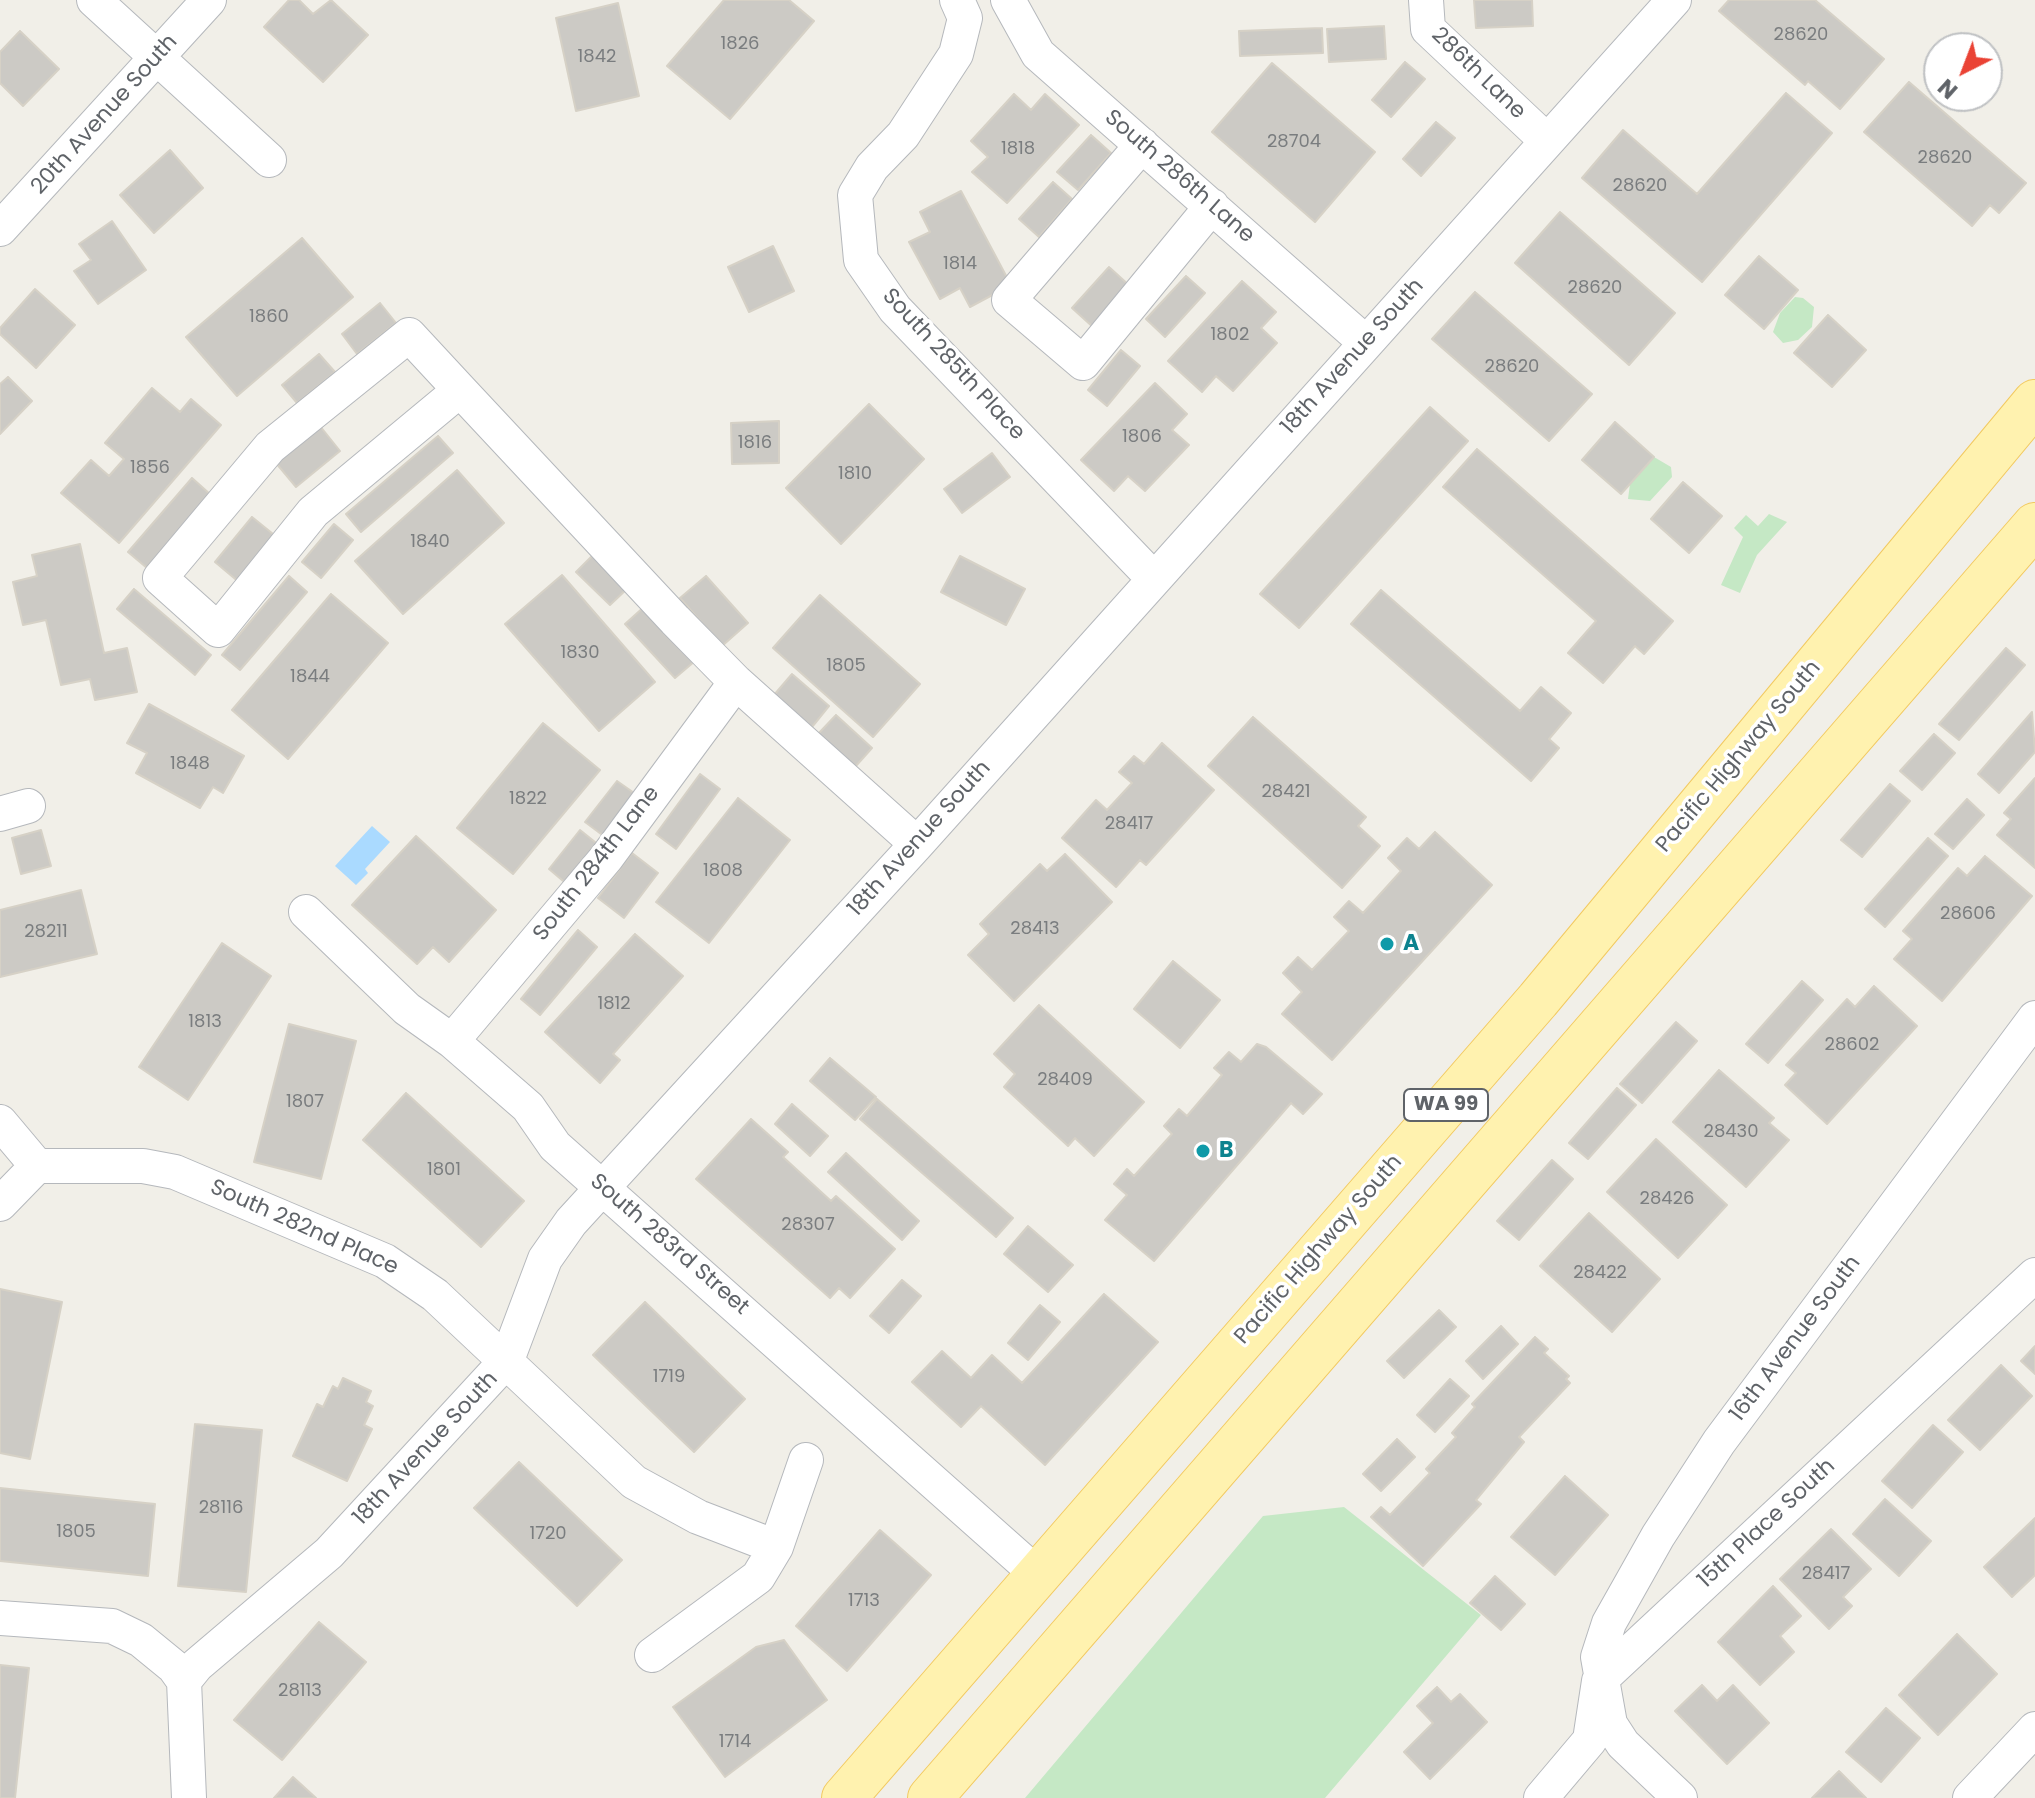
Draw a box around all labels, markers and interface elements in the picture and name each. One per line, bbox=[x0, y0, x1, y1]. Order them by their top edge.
street label: 286th Lane bbox=[1425, 23, 1531, 125]
house number: 28620 bbox=[1774, 24, 1828, 46]
street label: 20th Avenue South bbox=[26, 30, 184, 200]
north arrow bbox=[1923, 32, 2003, 112]
house number: 1826 bbox=[721, 33, 759, 55]
house number: 1842 bbox=[578, 46, 616, 68]
text: N bbox=[1931, 72, 1964, 106]
street label: South 286th Lane bbox=[1099, 105, 1259, 249]
house number: 28704 bbox=[1267, 131, 1321, 153]
house number: 1818 bbox=[1001, 138, 1035, 160]
house number: 28620 bbox=[1918, 147, 1972, 169]
house number: 28620 bbox=[1613, 175, 1667, 197]
house number: 1814 bbox=[943, 253, 977, 275]
street label: 18th Avenue South bbox=[1276, 274, 1430, 440]
house number: 28620 bbox=[1568, 277, 1622, 299]
street label: South 285th Place bbox=[876, 284, 1030, 446]
house number: 1860 bbox=[249, 306, 289, 328]
house number: 1802 bbox=[1211, 324, 1249, 346]
house number: 28620 bbox=[1485, 356, 1539, 378]
house number: 1806 bbox=[1122, 426, 1162, 448]
house number: 1816 bbox=[738, 432, 772, 454]
house number: 1856 bbox=[130, 457, 170, 479]
house number: 1810 bbox=[838, 463, 872, 485]
house number: 1840 bbox=[410, 531, 450, 553]
house number: 1830 bbox=[560, 642, 600, 664]
house number: 1805 bbox=[826, 655, 866, 677]
street label: Pacific Highway South bbox=[1651, 656, 1827, 858]
house number: 1844 bbox=[290, 666, 330, 688]
house number: 1848 bbox=[170, 753, 210, 775]
street label: 18th Avenue South bbox=[843, 756, 997, 922]
street label: South 284th Lane bbox=[528, 781, 666, 947]
house number: 28421 bbox=[1261, 781, 1311, 803]
house number: 1822 bbox=[509, 788, 547, 810]
house number: 28417 bbox=[1105, 813, 1153, 835]
house number: 1808 bbox=[703, 860, 743, 882]
house number: 28606 bbox=[1940, 903, 1996, 925]
house number: 28413 bbox=[1010, 918, 1060, 940]
house number: 28211 bbox=[24, 921, 68, 943]
place label: A bbox=[1403, 931, 1419, 957]
marker: A bbox=[1378, 935, 1396, 953]
house number: 1812 bbox=[597, 993, 631, 1015]
house number: 1813 bbox=[188, 1011, 222, 1033]
house number: 28602 bbox=[1825, 1034, 1879, 1056]
house number: 28409 bbox=[1037, 1069, 1093, 1091]
road number: WA 99 bbox=[1404, 1089, 1488, 1121]
house number: 1807 bbox=[286, 1091, 324, 1113]
house number: 28430 bbox=[1704, 1121, 1758, 1143]
place label: B bbox=[1219, 1138, 1233, 1164]
marker: B bbox=[1194, 1142, 1212, 1160]
street label: Pacific Highway South bbox=[1230, 1150, 1408, 1350]
house number: 1801 bbox=[427, 1159, 461, 1181]
street label: South 283rd Street bbox=[584, 1169, 754, 1321]
street label: South 282nd Place bbox=[206, 1175, 402, 1281]
house number: 28426 bbox=[1640, 1188, 1694, 1210]
house number: 28307 bbox=[781, 1214, 835, 1236]
street label: 16th Avenue South bbox=[1725, 1251, 1867, 1427]
house number: 28422 bbox=[1573, 1262, 1627, 1284]
house number: 1719 bbox=[653, 1366, 685, 1388]
street label: 18th Avenue South bbox=[348, 1367, 504, 1531]
street label: 15th Place South bbox=[1693, 1454, 1841, 1594]
house number: 28116 bbox=[199, 1497, 243, 1519]
house number: 1805 bbox=[56, 1521, 96, 1543]
house number: 1720 bbox=[529, 1523, 567, 1545]
house number: 28417 bbox=[1802, 1563, 1850, 1585]
house number: 1713 bbox=[848, 1590, 880, 1612]
house number: 28113 bbox=[278, 1680, 322, 1702]
house number: 1714 bbox=[719, 1731, 751, 1753]

